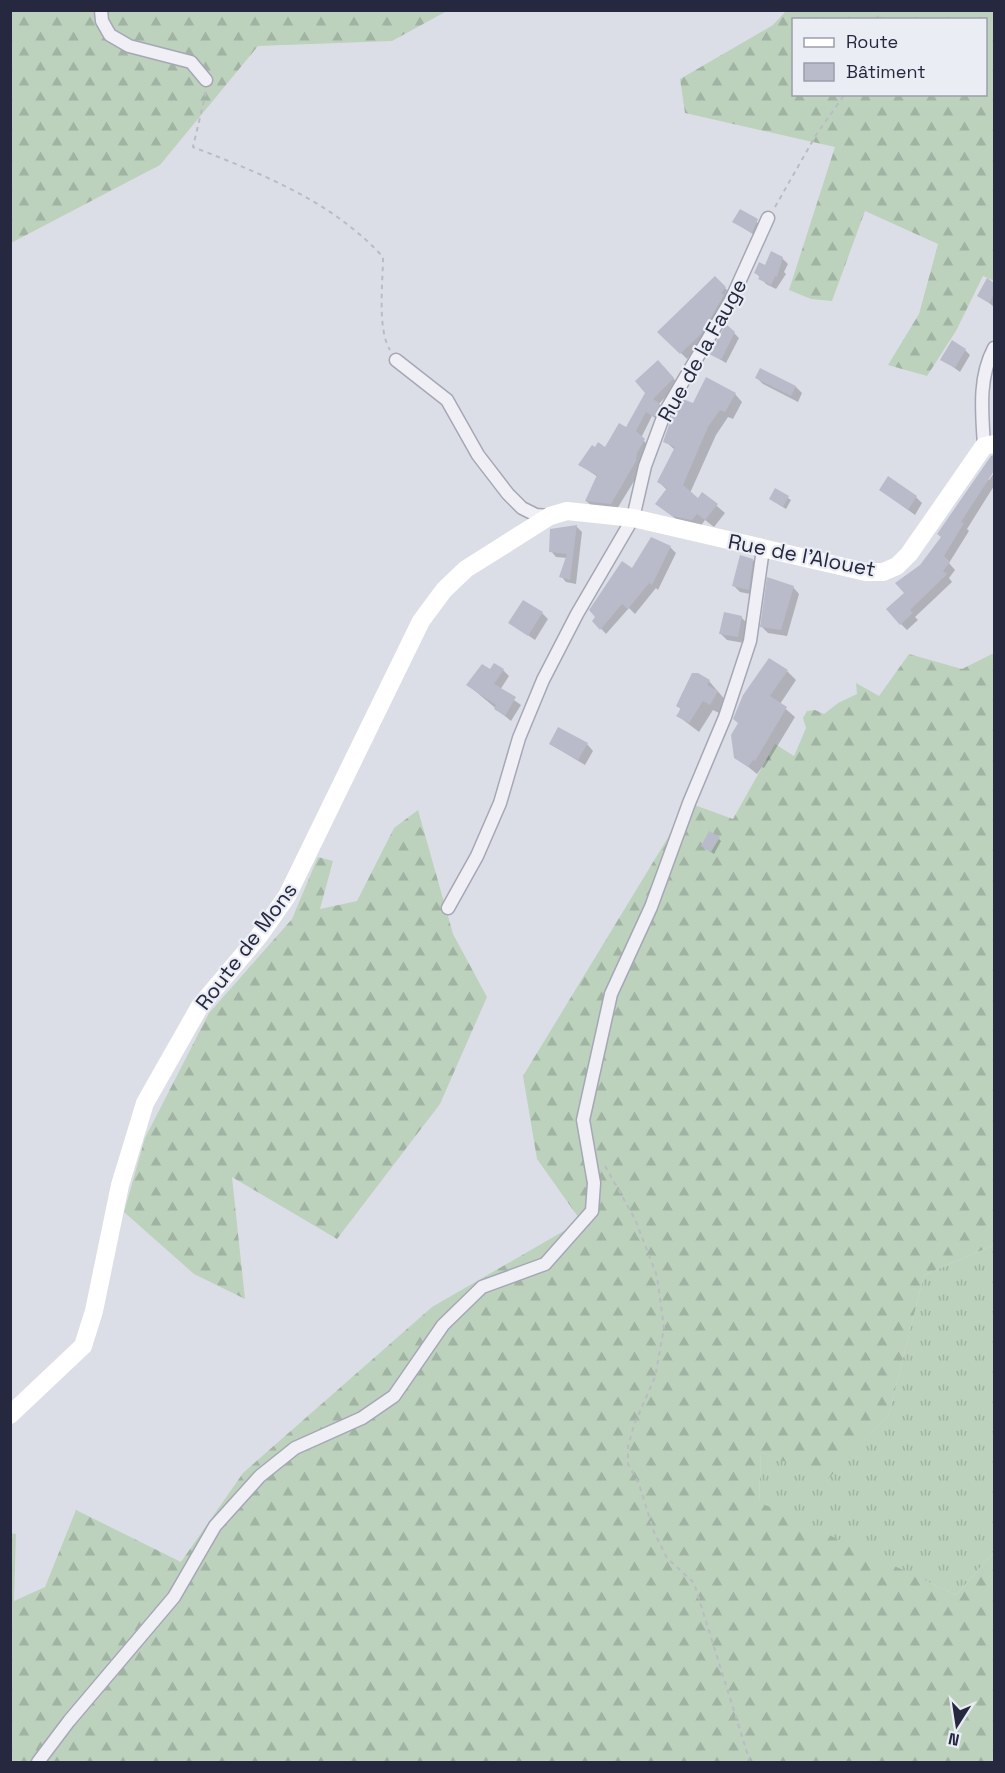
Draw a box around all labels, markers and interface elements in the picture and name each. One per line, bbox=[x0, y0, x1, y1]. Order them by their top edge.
legend bbox=[792, 18, 987, 96]
text: Route bbox=[846, 30, 898, 53]
text: Bâtiment bbox=[846, 60, 926, 83]
street label: Rue de la Fauge bbox=[651, 274, 753, 426]
street label: Rue de l'Alouet bbox=[726, 527, 878, 583]
street label: Route de Mons bbox=[189, 877, 303, 1015]
north arrow bbox=[927, 1695, 987, 1755]
text: N bbox=[947, 1728, 961, 1751]

